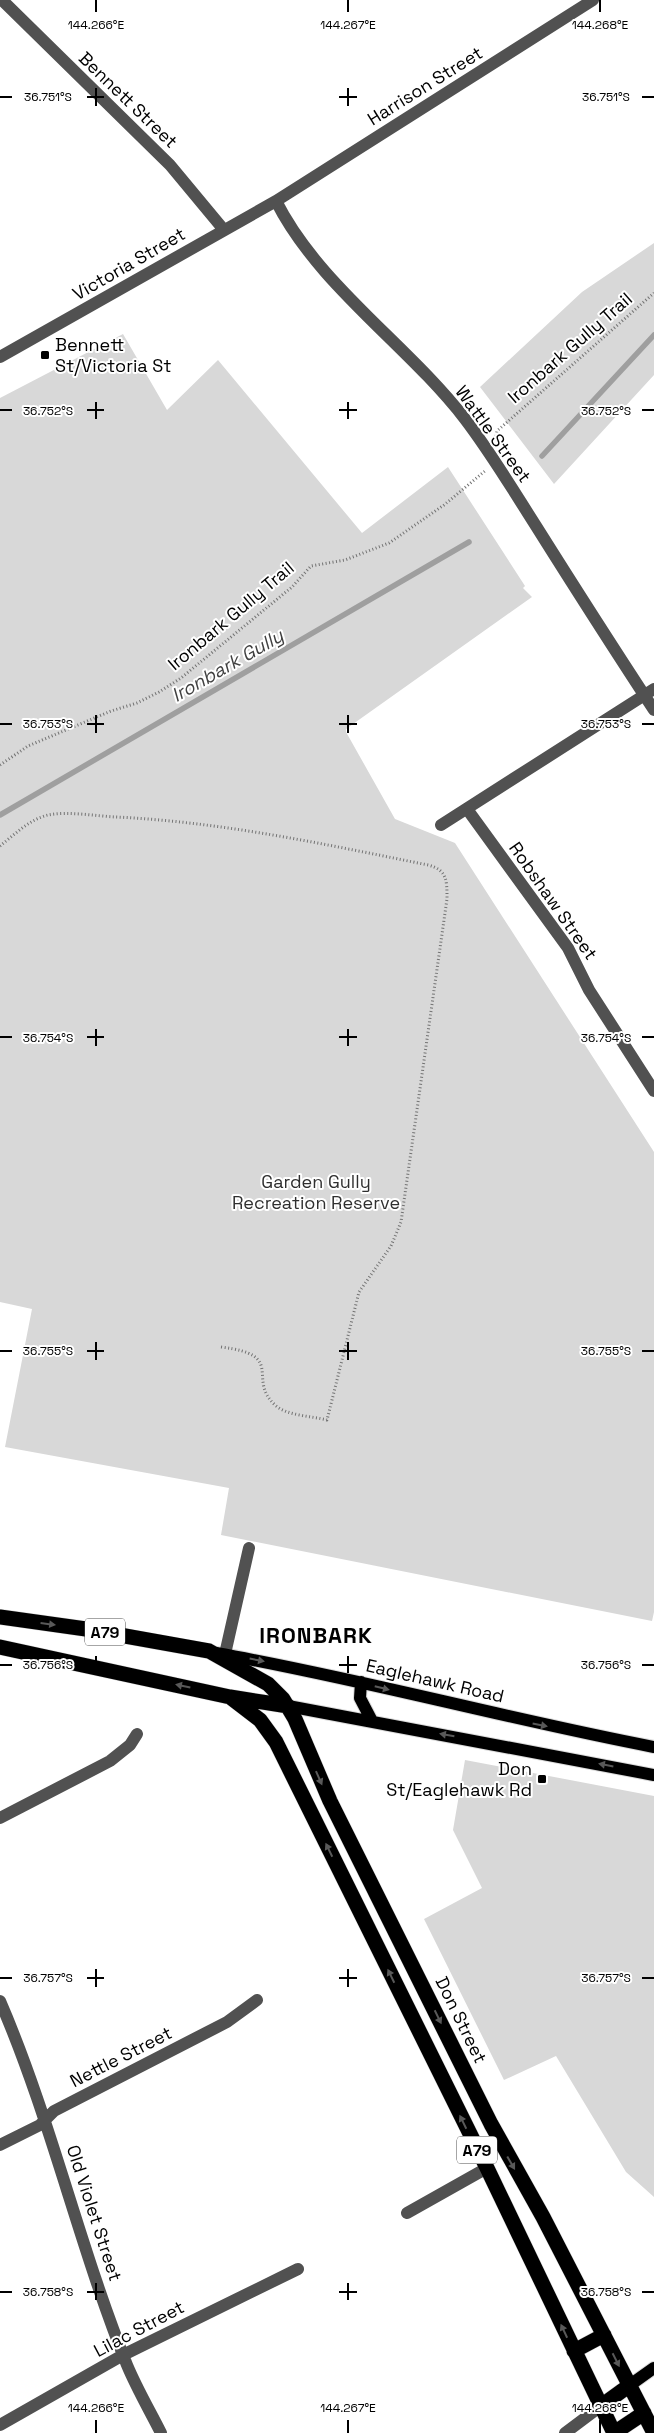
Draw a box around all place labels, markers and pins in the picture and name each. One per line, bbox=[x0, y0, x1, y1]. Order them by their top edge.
place label: Bennett St/Victoria St bbox=[55, 333, 172, 377]
marker: Bennett St/Victoria St bbox=[39, 349, 51, 361]
place label: Don St/Eaglehawk Rd bbox=[386, 1757, 532, 1801]
marker: Don St/Eaglehawk Rd bbox=[536, 1773, 548, 1785]

